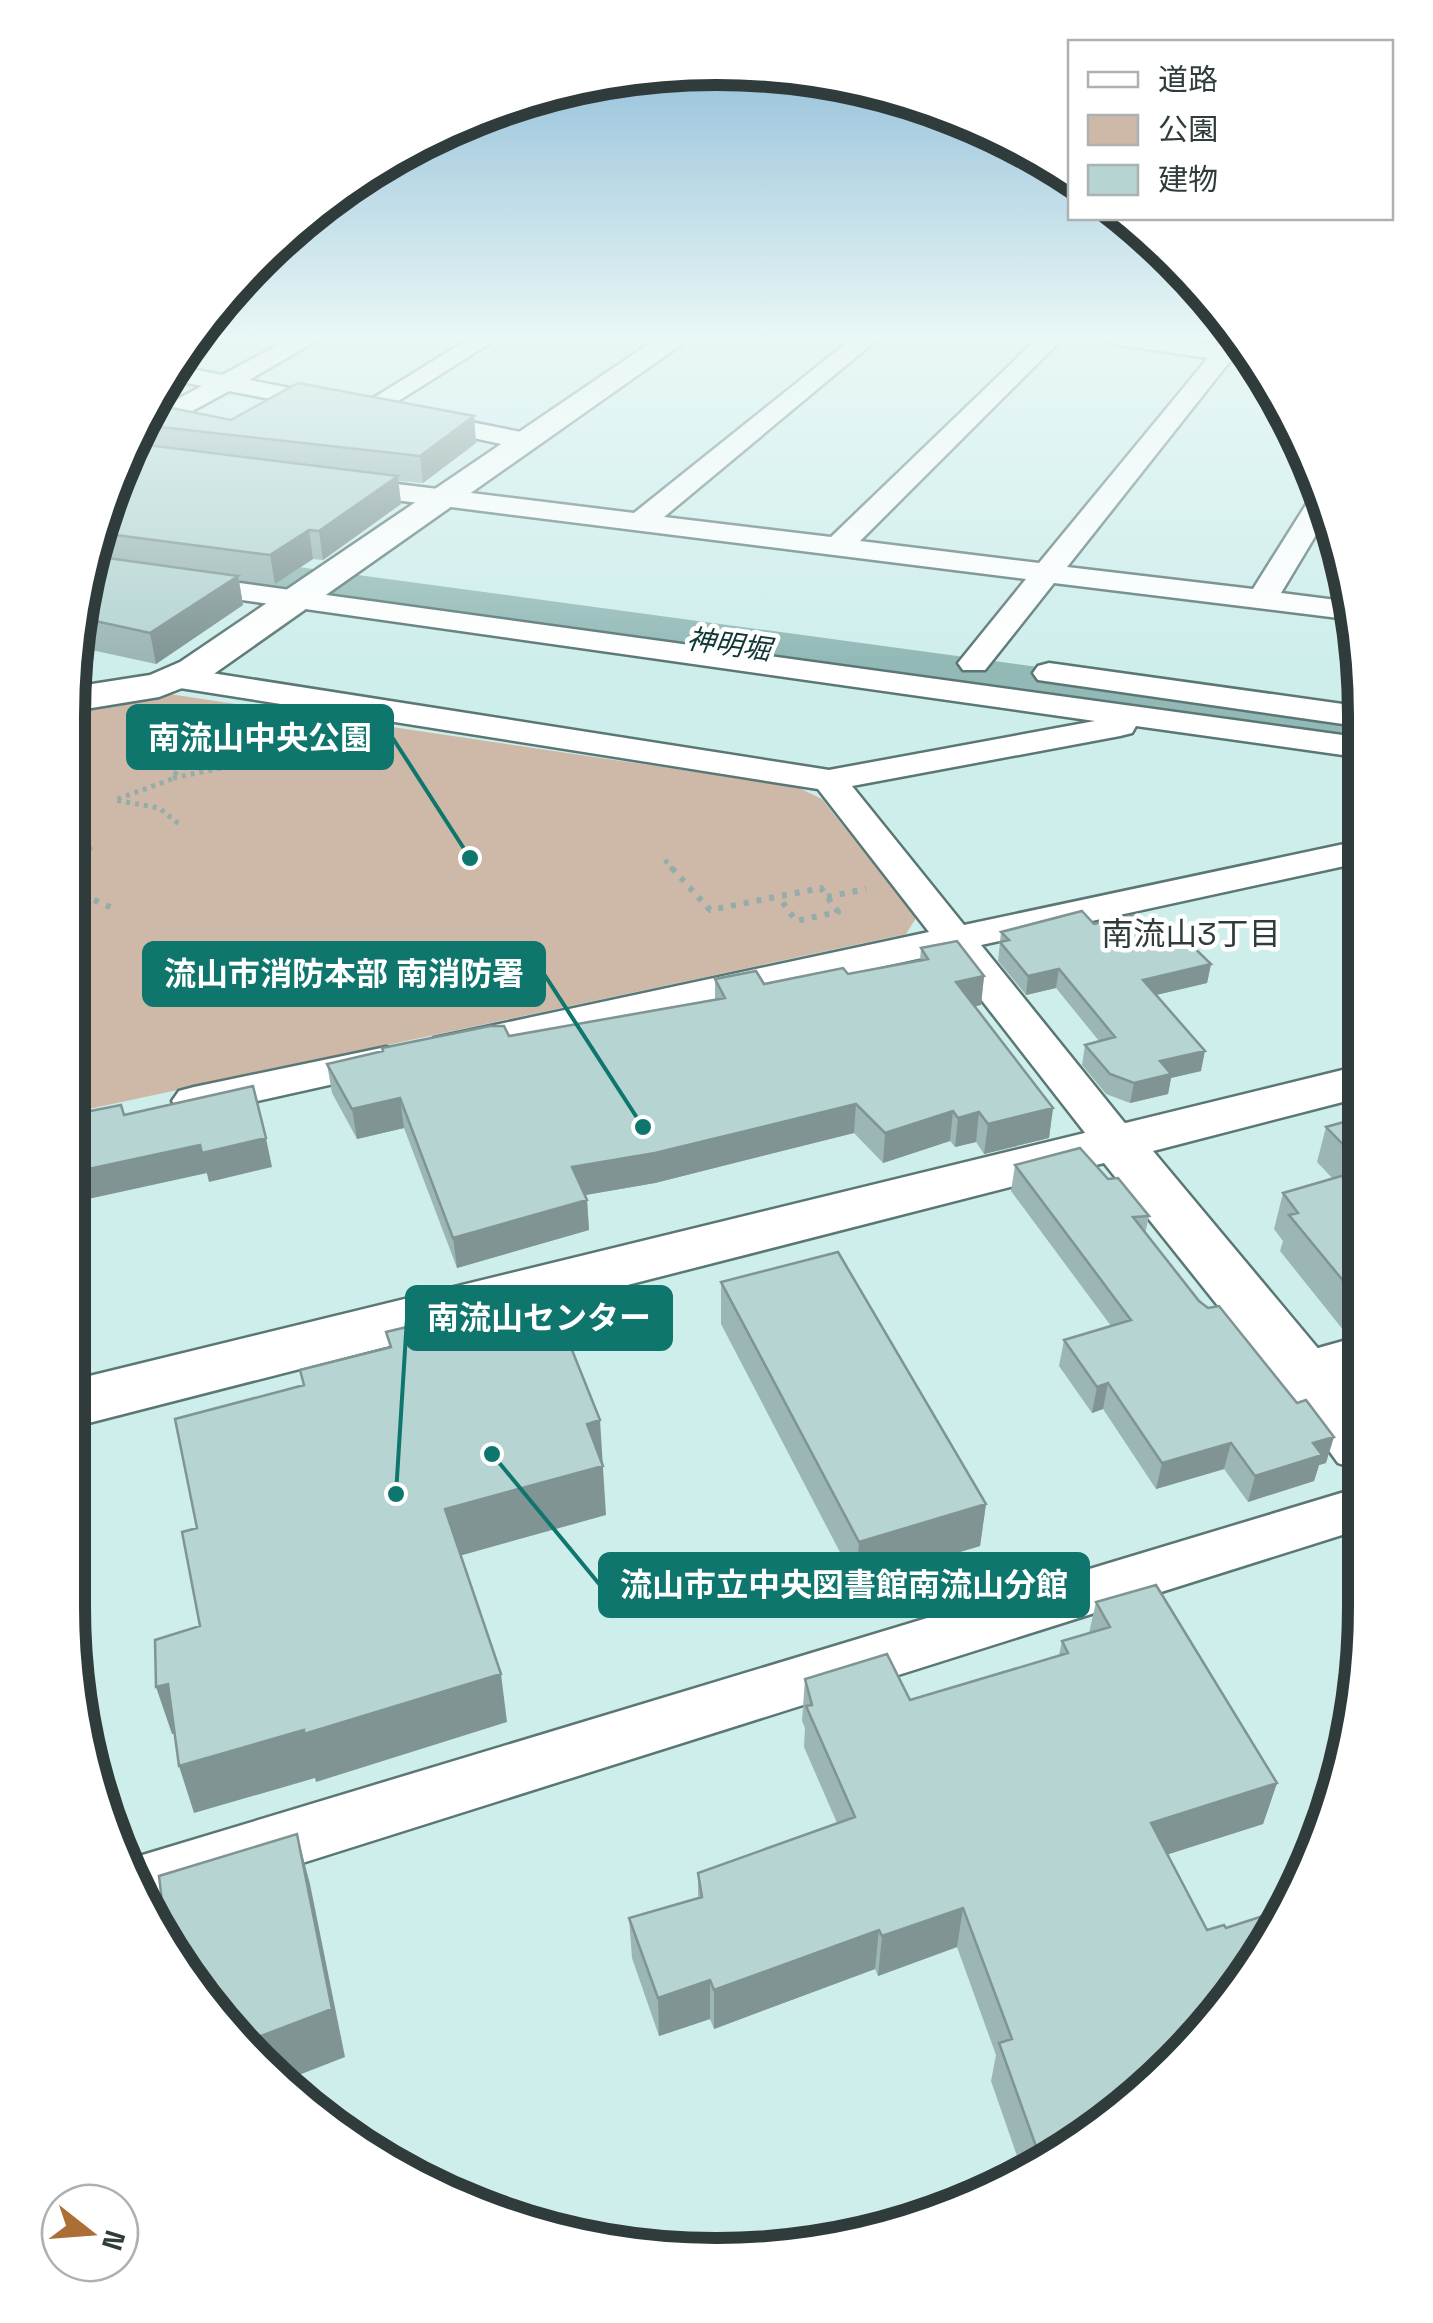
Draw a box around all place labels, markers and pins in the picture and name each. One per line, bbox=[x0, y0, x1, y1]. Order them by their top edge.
callout: 南流山中央公園 bbox=[128, 706, 392, 768]
callout: 流山市消防本部 南消防署 bbox=[144, 943, 544, 1005]
callout: 南流山センター bbox=[407, 1287, 671, 1349]
callout: 流山市立中央図書館南流山分館 bbox=[600, 1554, 1088, 1616]

